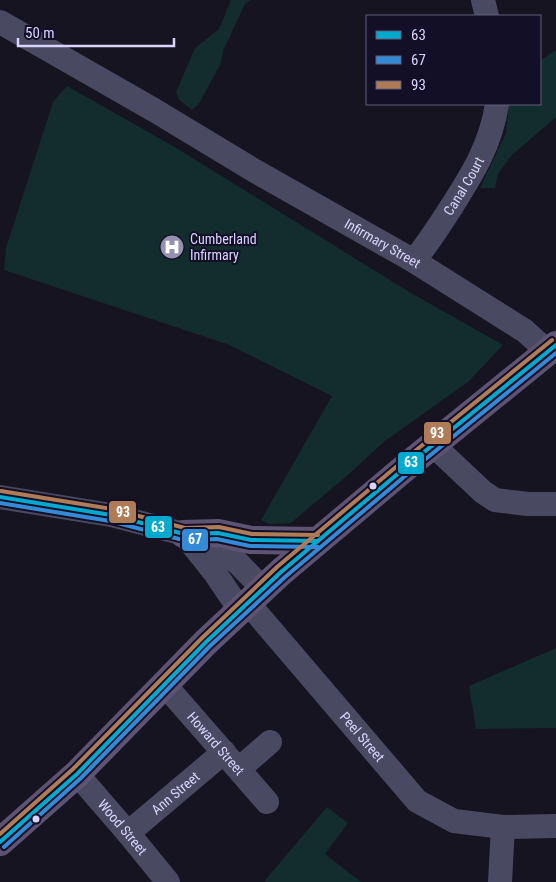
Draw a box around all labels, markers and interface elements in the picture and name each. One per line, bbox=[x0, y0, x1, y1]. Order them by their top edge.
scale bar bbox=[18, 15, 174, 47]
legend bbox=[366, 15, 541, 105]
text: 50 m bbox=[25, 24, 55, 42]
text: 63 bbox=[411, 26, 426, 44]
text: 67 bbox=[411, 51, 426, 69]
text: 93 bbox=[411, 76, 426, 94]
street label: Canal Court bbox=[440, 154, 487, 218]
street label: Infirmary Street bbox=[342, 215, 424, 271]
place label: Cumberland Infirmary bbox=[190, 231, 257, 263]
hospital icon: Cumberland Infirmary bbox=[159, 234, 185, 260]
line badge: 93 bbox=[423, 421, 452, 445]
text: 93 bbox=[430, 425, 444, 441]
line badge: 63 bbox=[397, 451, 425, 475]
text: 63 bbox=[404, 454, 418, 470]
unlabelled marker bbox=[368, 481, 378, 491]
line badge: 93 bbox=[108, 500, 137, 524]
text: 93 bbox=[116, 504, 130, 520]
line badge: 63 bbox=[144, 515, 173, 539]
text: 63 bbox=[151, 519, 165, 535]
line badge: 67 bbox=[181, 528, 209, 552]
text: 67 bbox=[188, 531, 202, 547]
street label: Howard Street bbox=[184, 709, 248, 778]
street label: Peel Street bbox=[337, 709, 388, 765]
street label: Ann Street bbox=[148, 768, 203, 818]
street label: Wood Street bbox=[95, 796, 150, 858]
unlabelled marker bbox=[31, 814, 41, 824]

